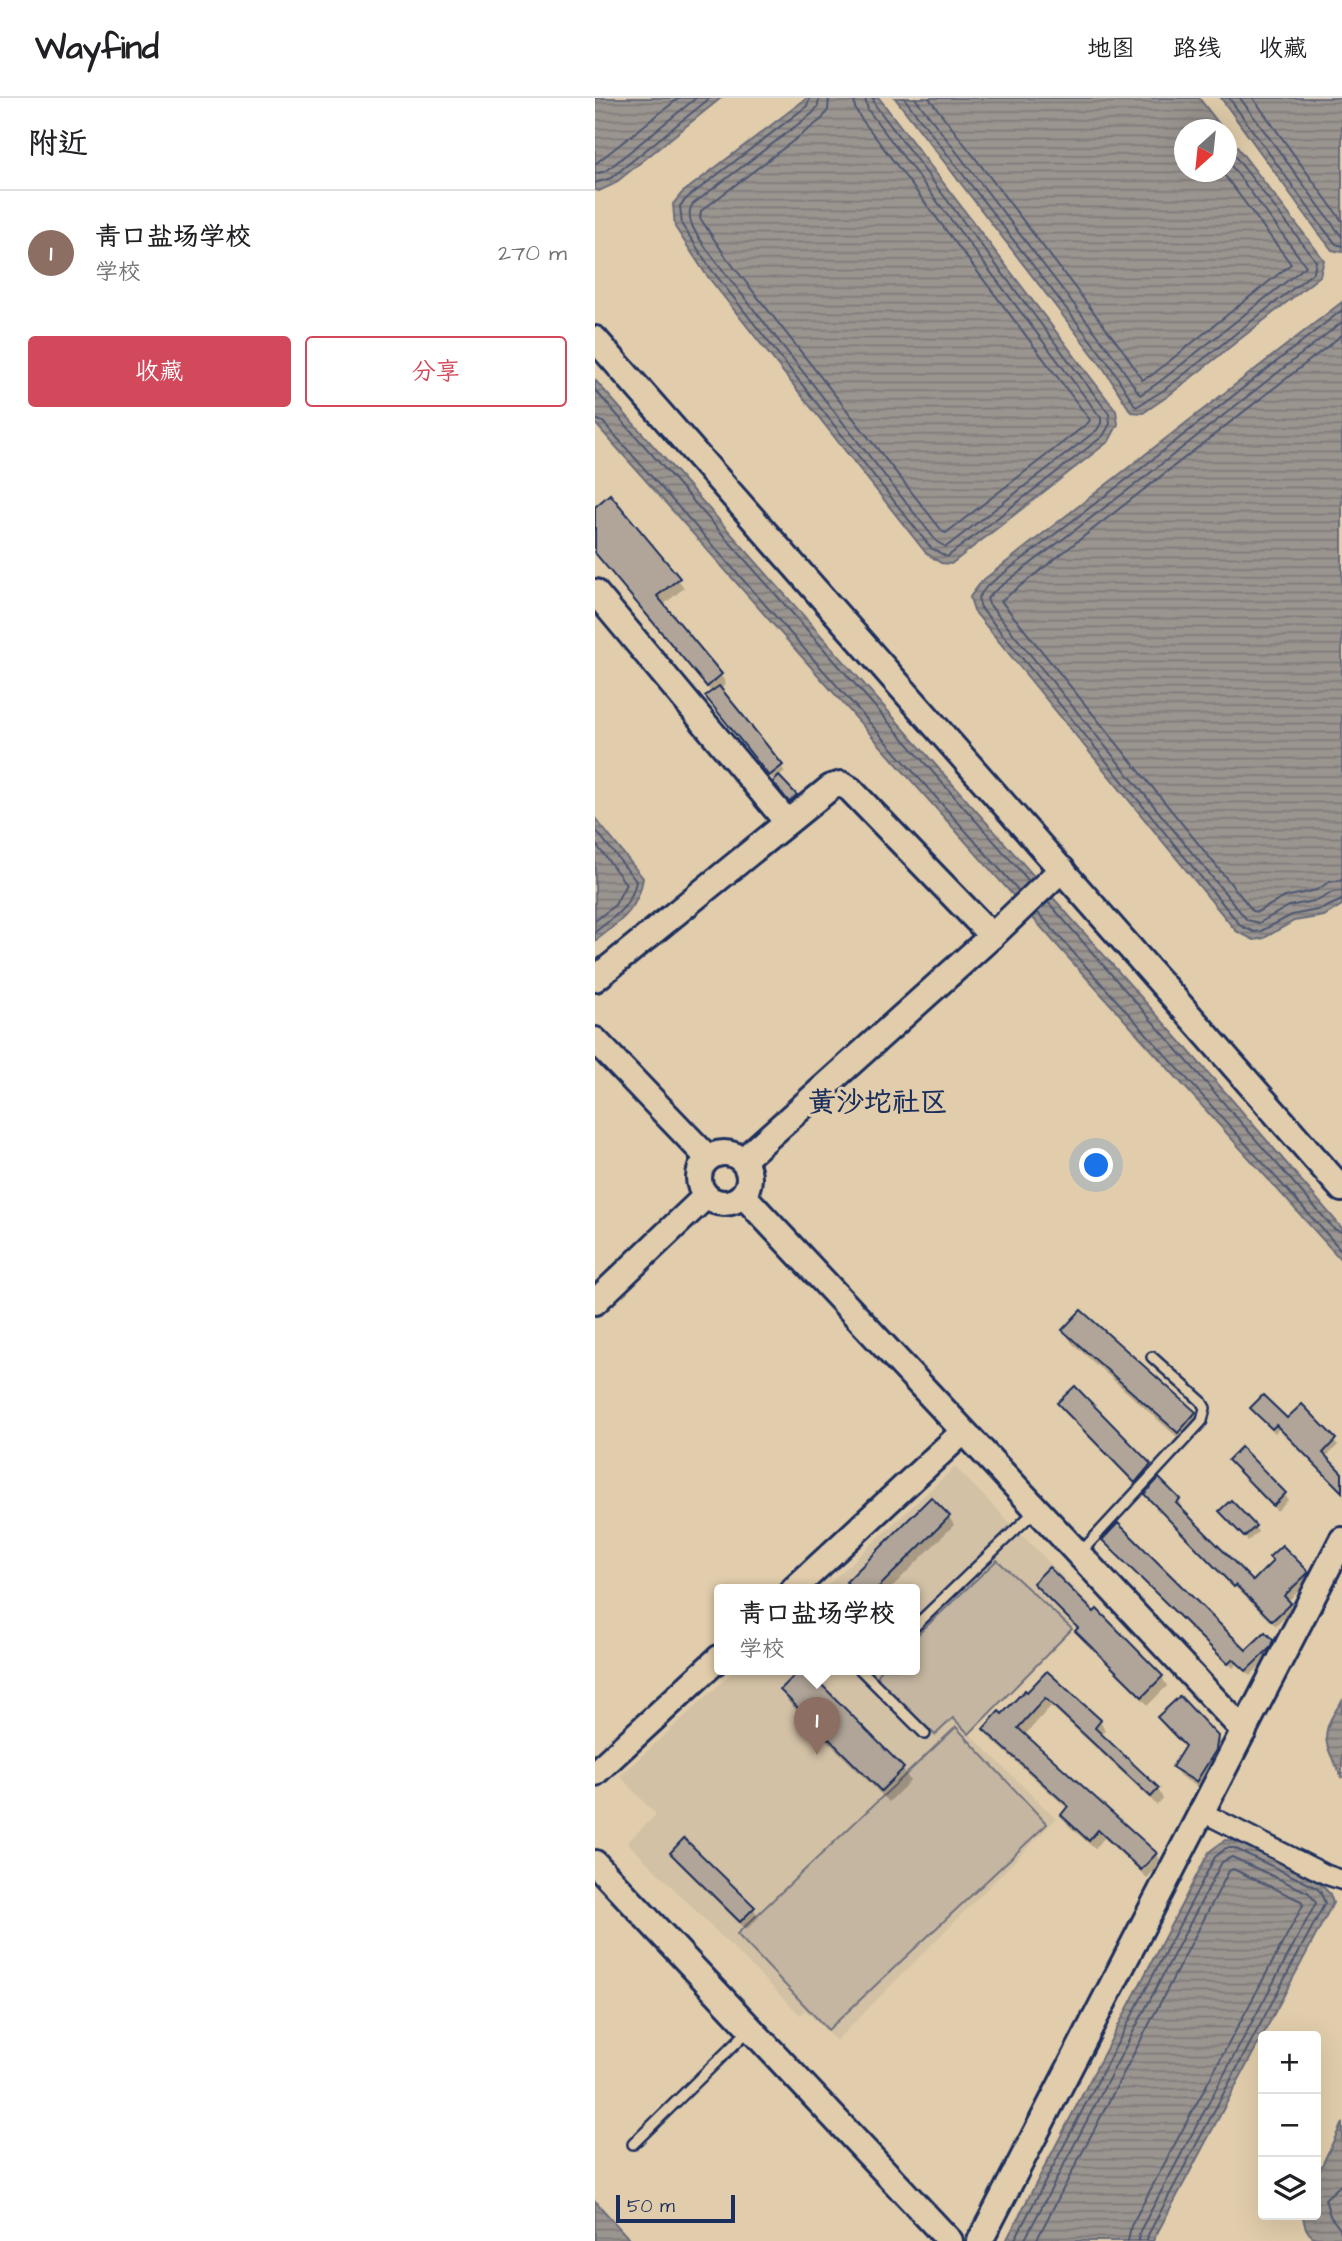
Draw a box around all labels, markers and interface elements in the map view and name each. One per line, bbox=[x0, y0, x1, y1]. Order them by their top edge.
text: Wayfind bbox=[35, 25, 159, 71]
text: 地图 bbox=[1087, 32, 1135, 66]
text: 路线 bbox=[1173, 32, 1221, 66]
text: 收藏 bbox=[1259, 32, 1307, 66]
north arrow bbox=[1174, 119, 1237, 182]
text: 附近 bbox=[28, 123, 88, 165]
text: 青口盐场学校 bbox=[95, 219, 251, 255]
text: 1 bbox=[50, 237, 52, 269]
text: 270 m bbox=[498, 237, 567, 269]
text: 学校 bbox=[95, 256, 141, 288]
button: 收藏 bbox=[28, 336, 291, 407]
button: 分享 bbox=[305, 336, 567, 407]
district label: 黄沙坨社区 bbox=[808, 1083, 948, 1122]
your location bbox=[1079, 1148, 1113, 1182]
popup bbox=[714, 1584, 920, 1675]
text: 青口盐场学校 bbox=[739, 1596, 895, 1632]
text: 学校 bbox=[739, 1633, 785, 1665]
pin: 1 bbox=[794, 1697, 840, 1755]
map controls bbox=[1258, 2031, 1321, 2220]
button: + bbox=[1258, 2031, 1321, 2094]
button: − bbox=[1258, 2094, 1321, 2157]
button: layers bbox=[1258, 2157, 1321, 2220]
scale bar bbox=[616, 2192, 735, 2224]
text: 50 m bbox=[627, 2193, 675, 2220]

